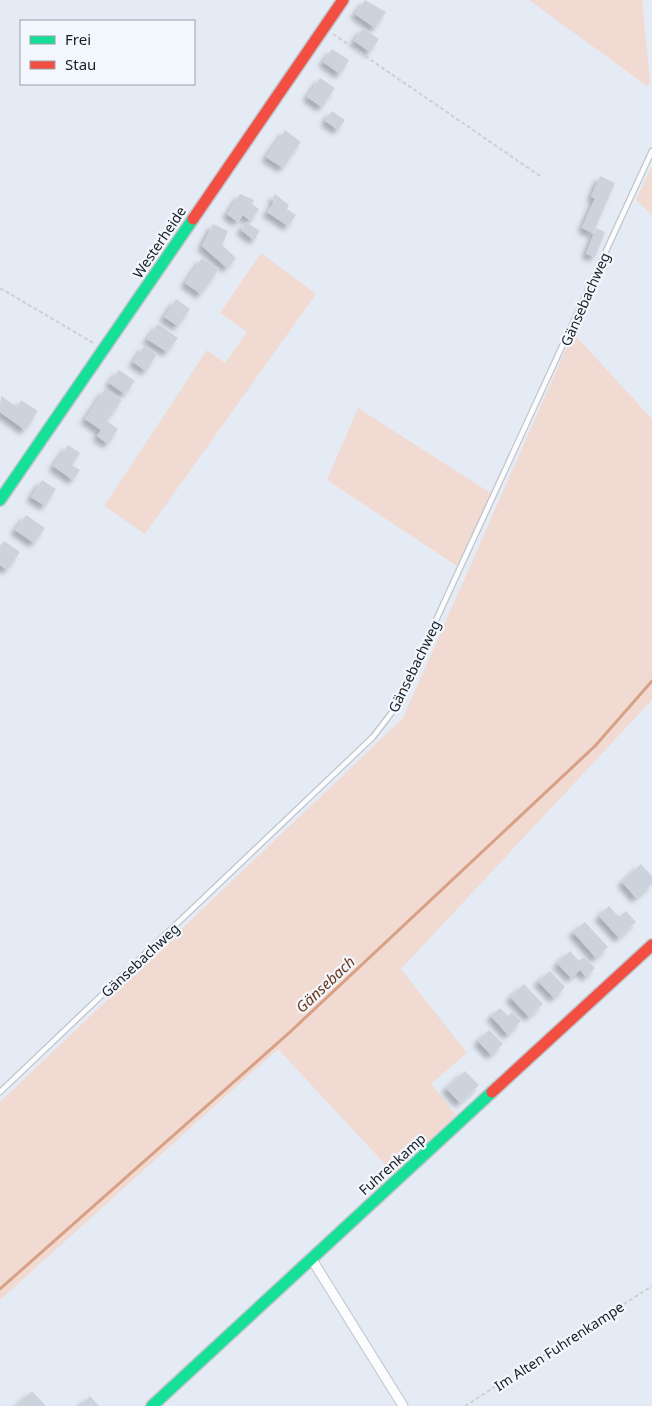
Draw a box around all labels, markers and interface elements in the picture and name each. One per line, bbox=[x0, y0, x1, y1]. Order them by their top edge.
legend bbox=[20, 20, 195, 85]
text: Frei bbox=[65, 29, 91, 49]
text: Stau bbox=[65, 54, 96, 74]
street label: Westerheide bbox=[128, 202, 190, 282]
street label: Gänsebachweg bbox=[556, 249, 614, 349]
street label: Gänsebachweg bbox=[383, 617, 445, 715]
street label: Gänsebachweg bbox=[97, 919, 183, 1001]
water label: Gänsebach bbox=[291, 951, 359, 1017]
street label: Fuhrenkamp bbox=[355, 1129, 429, 1199]
street label: Im Alten Fuhrenkampe bbox=[491, 1297, 628, 1395]

